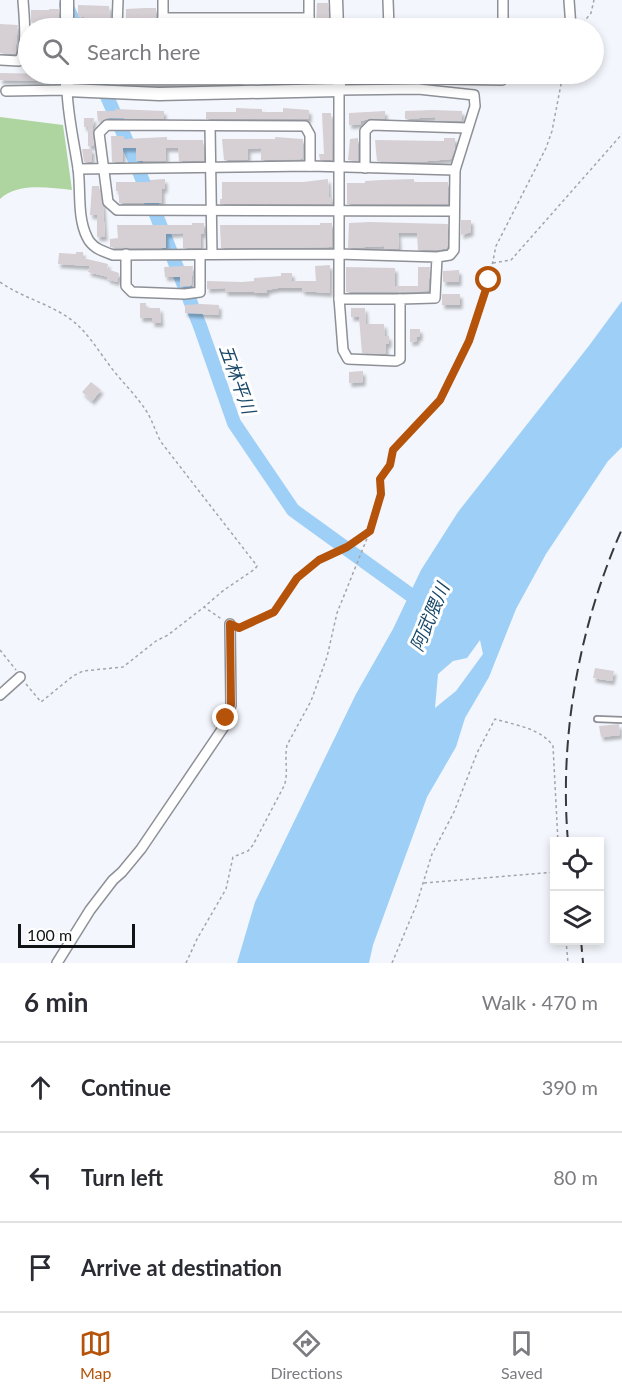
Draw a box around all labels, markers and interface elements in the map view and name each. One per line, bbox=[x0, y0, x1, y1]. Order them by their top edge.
search box bbox=[18, 18, 604, 84]
icon: search bbox=[39, 35, 72, 68]
text: Search here bbox=[87, 38, 200, 65]
route start bbox=[475, 266, 501, 292]
water label: 五林平川 bbox=[215, 341, 261, 418]
water label: 阿武隈川 bbox=[405, 578, 454, 654]
route end bbox=[212, 704, 238, 730]
map controls bbox=[550, 837, 604, 945]
button: locate bbox=[550, 837, 604, 891]
button: layers bbox=[550, 891, 604, 945]
scale bar bbox=[18, 921, 135, 948]
text: 100 m bbox=[27, 925, 72, 944]
text: 6 min bbox=[24, 986, 88, 1018]
text: Walk · 470 m bbox=[482, 990, 598, 1014]
icon: ahead bbox=[24, 1071, 57, 1104]
text: Continue bbox=[81, 1074, 171, 1101]
text: 390 m bbox=[542, 1075, 598, 1099]
icon: left bbox=[24, 1161, 57, 1194]
text: Turn left bbox=[81, 1164, 163, 1191]
text: 80 m bbox=[553, 1165, 598, 1189]
icon: arrive bbox=[24, 1251, 57, 1284]
text: Arrive at destination bbox=[81, 1254, 282, 1281]
tab: Map bbox=[79, 1327, 112, 1382]
tab: Directions bbox=[270, 1327, 343, 1382]
tab: Saved bbox=[501, 1327, 543, 1382]

